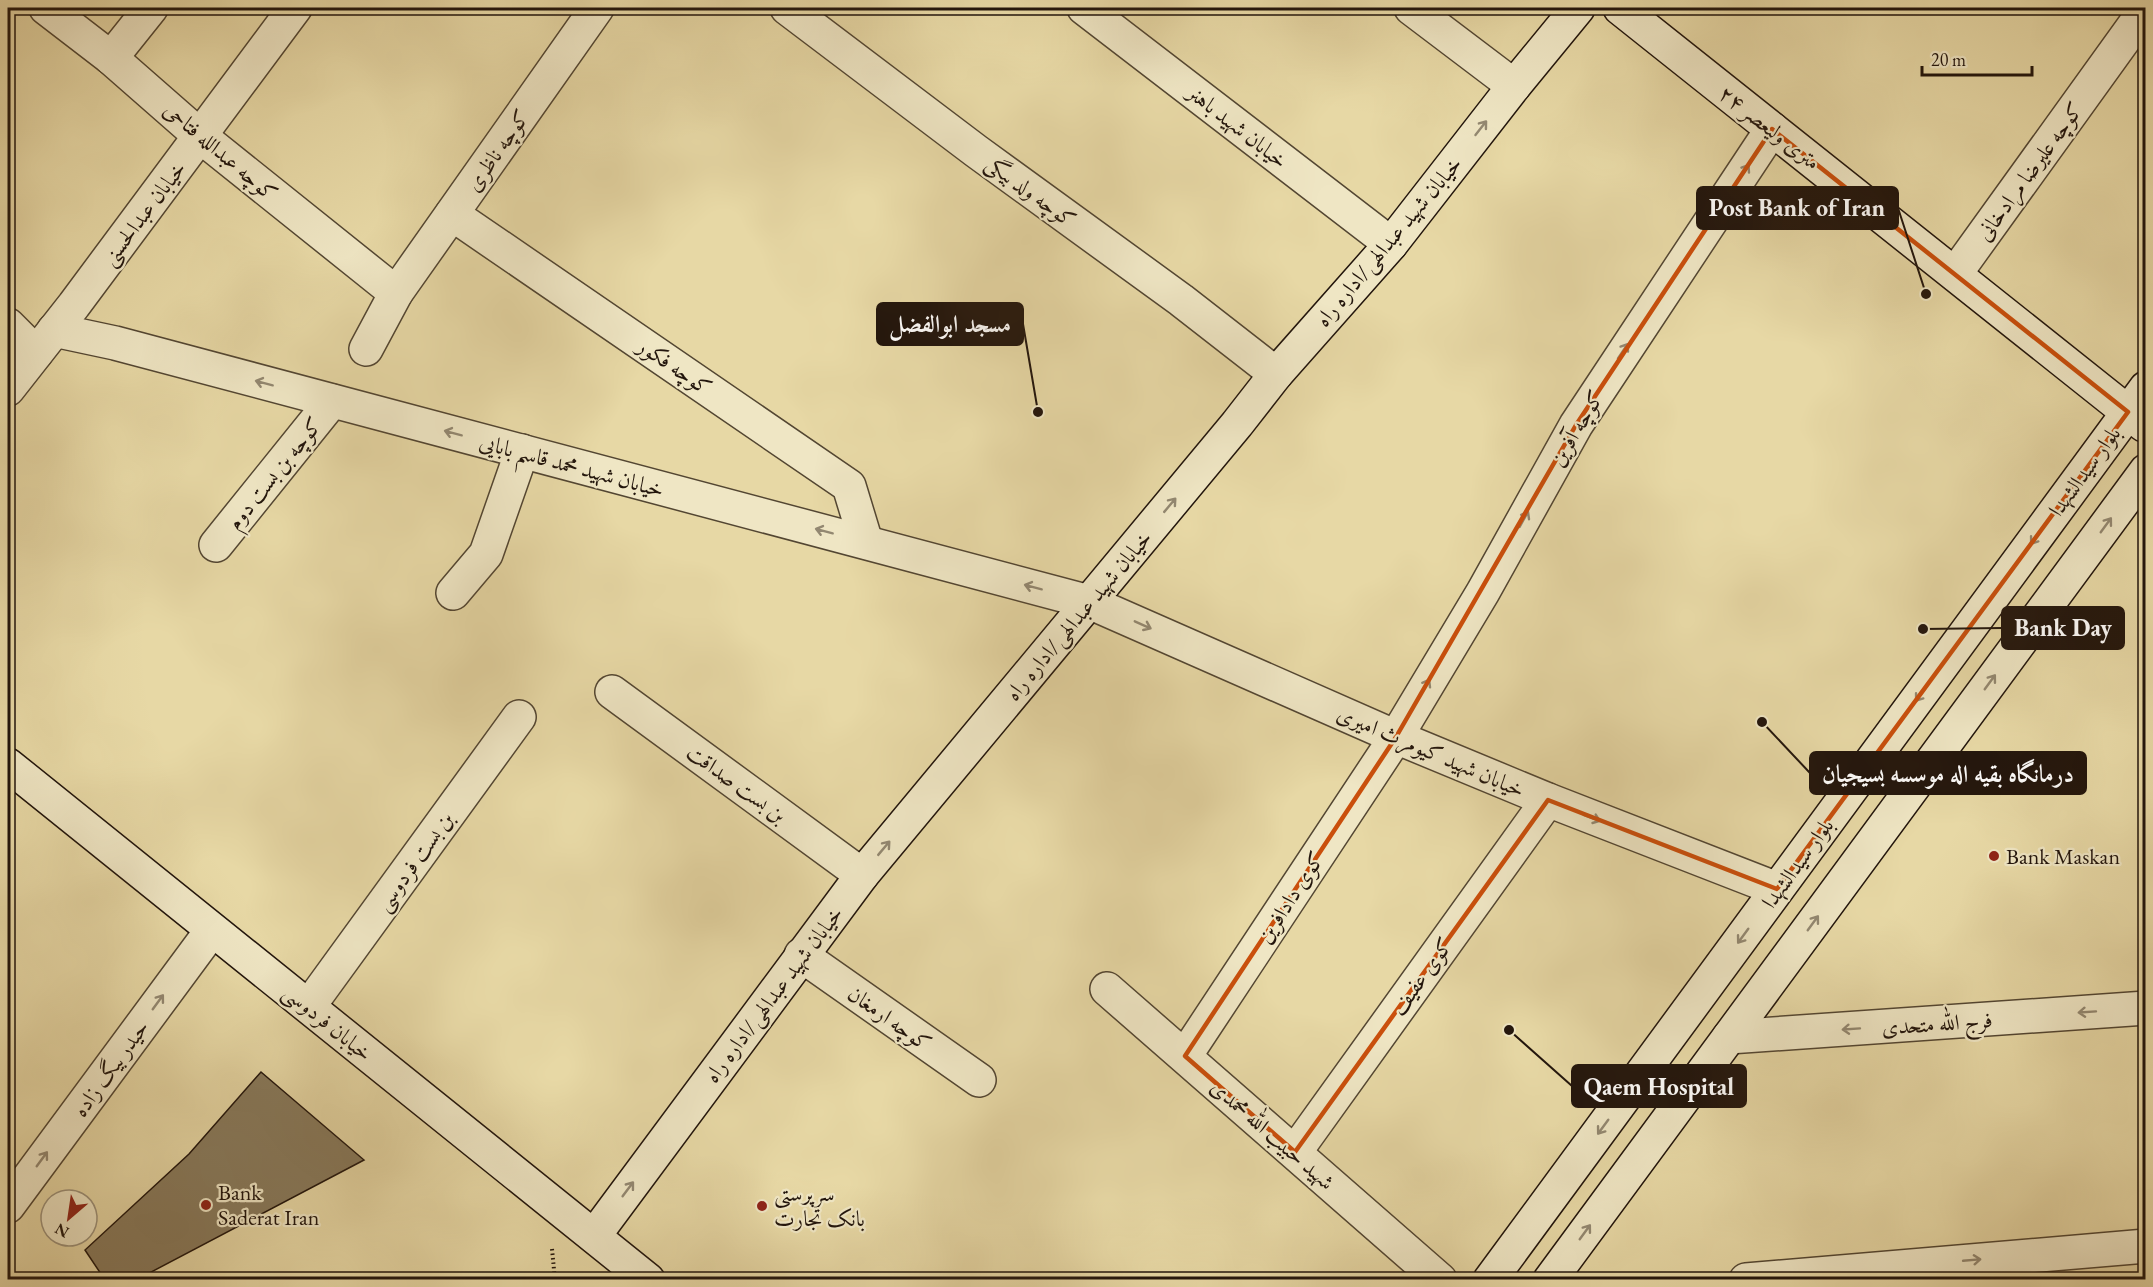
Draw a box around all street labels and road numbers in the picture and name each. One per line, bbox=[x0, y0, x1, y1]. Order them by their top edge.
street label: خیابان شهید باهنر bbox=[1180, 77, 1294, 175]
street label: ۲۴ متری ولیعصر bbox=[1713, 79, 1826, 176]
street label: کوچه عبدالله فتاحی bbox=[157, 95, 284, 208]
street label: کوچه علیرضا مرادخانی bbox=[1969, 96, 2090, 247]
street label: کوچه ناظری bbox=[459, 103, 537, 198]
street label: کوچه ولد بیگی bbox=[979, 149, 1082, 235]
street label: خیابان شهید عبدالهی/اداره راه bbox=[1308, 150, 1469, 333]
street label: خیابان عبدالحسنی bbox=[94, 155, 193, 272]
street label: کوچه فکور bbox=[630, 330, 718, 403]
street label: کوچه آفرین bbox=[1542, 385, 1611, 472]
street label: کوچه بن بست دوم bbox=[220, 411, 333, 539]
street label: بلوار سیدالشهدا bbox=[2042, 420, 2127, 522]
street label: خیابان شهید محمد قاسم بابایی bbox=[474, 427, 667, 511]
street label: خیابان شهید عبدالهی/اداره راه bbox=[998, 524, 1159, 707]
street label: خیابان شهید کیومرث امیری bbox=[1332, 699, 1529, 805]
street label: بن بست صداقت bbox=[681, 737, 792, 829]
street label: بن بست فردوسی bbox=[368, 806, 461, 918]
street label: بلوار سیدالشهدا bbox=[1755, 812, 1840, 914]
street label: کوی دادافرین bbox=[1250, 846, 1331, 949]
street label: خیابان شهید عبدالهی/اداره راه bbox=[697, 900, 850, 1089]
street label: کوی عفیف bbox=[1383, 932, 1459, 1021]
street label: خیابان فردوسی bbox=[276, 977, 379, 1068]
street label: کوچه ارمغان bbox=[842, 979, 937, 1059]
street label: فرج الله متحدی bbox=[1880, 1002, 1994, 1047]
street label: حیدر بیگ زاده bbox=[65, 1014, 155, 1123]
street label: شهید حبیب‌ الله محمدی bbox=[1205, 1070, 1343, 1196]

